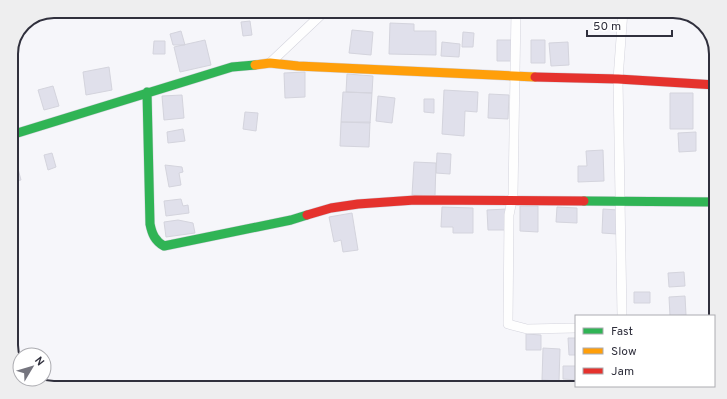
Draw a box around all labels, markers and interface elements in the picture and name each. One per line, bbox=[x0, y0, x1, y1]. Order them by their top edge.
scale bar bbox=[587, 12, 672, 38]
text: 50 m bbox=[593, 19, 621, 35]
legend bbox=[575, 315, 715, 387]
text: Fast bbox=[611, 324, 633, 340]
text: Slow bbox=[611, 344, 637, 360]
north arrow bbox=[12, 347, 52, 387]
text: N bbox=[31, 354, 47, 369]
text: Jam bbox=[611, 364, 634, 380]

